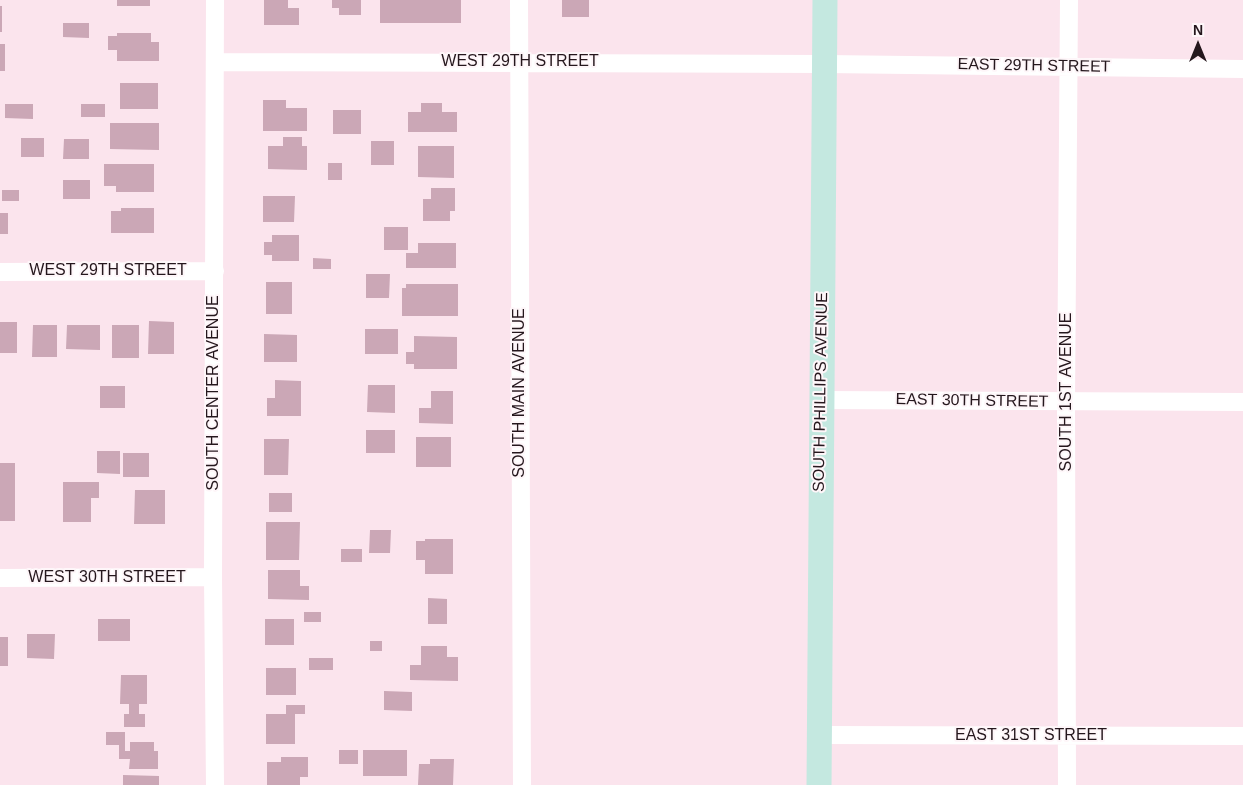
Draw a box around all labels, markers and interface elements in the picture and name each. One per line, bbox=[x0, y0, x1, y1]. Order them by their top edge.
north arrow bbox=[1173, 20, 1223, 70]
text: N bbox=[1193, 22, 1203, 38]
street label: WEST 29TH STREET bbox=[441, 52, 599, 72]
street label: EAST 29TH STREET bbox=[957, 55, 1111, 77]
street label: WEST 29TH STREET bbox=[29, 261, 187, 281]
street label: SOUTH PHILLIPS AVENUE bbox=[810, 292, 832, 492]
street label: SOUTH CENTER AVENUE bbox=[204, 295, 224, 491]
street label: SOUTH MAIN AVENUE bbox=[510, 308, 530, 478]
street label: SOUTH 1ST AVENUE bbox=[1057, 313, 1077, 471]
street label: EAST 30TH STREET bbox=[895, 390, 1049, 412]
street label: WEST 30TH STREET bbox=[28, 568, 186, 588]
street label: EAST 31ST STREET bbox=[955, 726, 1107, 746]

